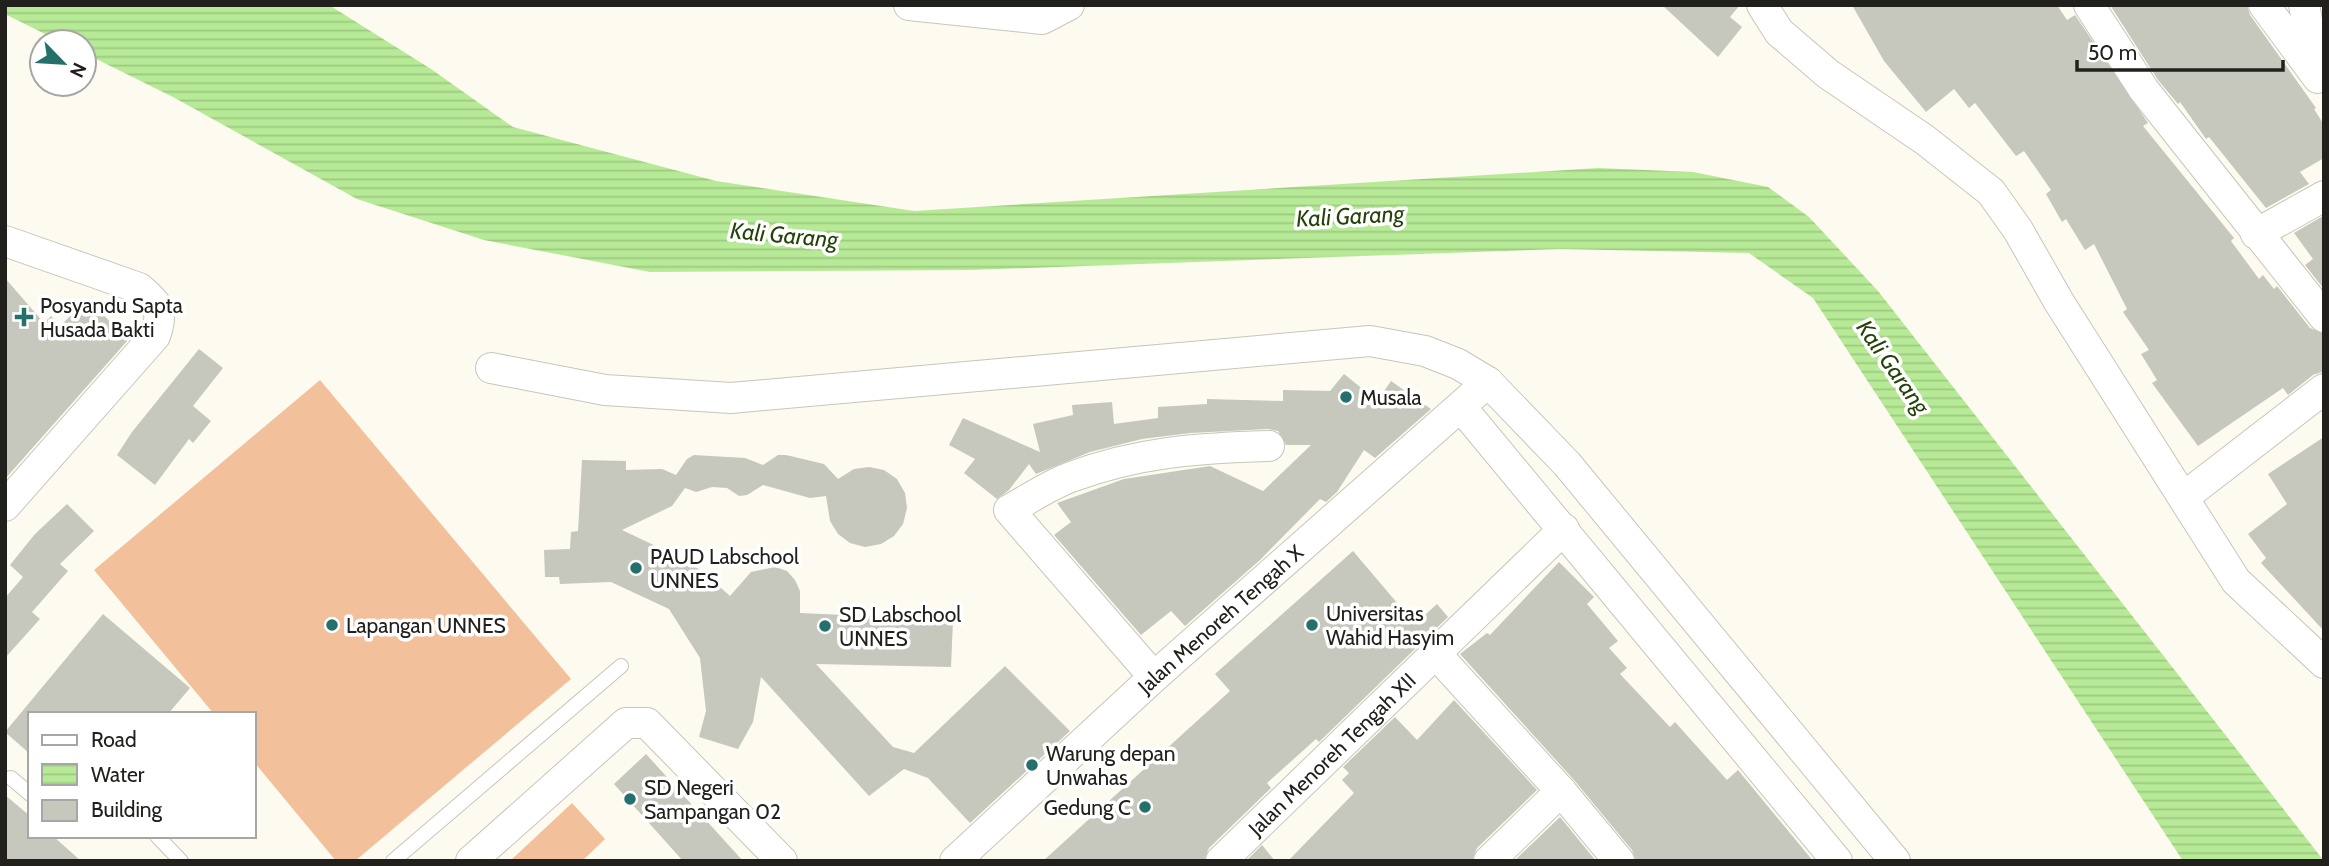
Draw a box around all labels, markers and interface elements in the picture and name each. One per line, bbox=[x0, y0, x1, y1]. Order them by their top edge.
north arrow bbox=[28, 28, 98, 98]
scale bar bbox=[2077, 28, 2284, 72]
text: 50 m bbox=[2088, 40, 2137, 65]
text: N bbox=[65, 59, 91, 81]
water label: Kali Garang bbox=[1295, 199, 1406, 233]
water label: Kali Garang bbox=[729, 216, 841, 254]
place label: Posyandu Sapta Husada Bakti bbox=[40, 293, 183, 342]
marker: Posyandu Sapta Husada Bakti bbox=[14, 307, 34, 327]
water label: Kali Garang bbox=[1851, 315, 1936, 421]
place label: Musala bbox=[1360, 385, 1422, 410]
marker: Musala bbox=[1338, 389, 1354, 405]
street label: Jalan Menoreh Tengah X bbox=[1131, 539, 1308, 699]
place label: PAUD Labschool UNNES bbox=[650, 544, 799, 593]
marker: PAUD Labschool UNNES bbox=[628, 560, 644, 576]
place label: Universitas Wahid Hasyim bbox=[1326, 601, 1454, 650]
place label: SD Labschool UNNES bbox=[839, 602, 961, 651]
place label: Lapangan UNNES bbox=[346, 613, 506, 638]
marker: Lapangan UNNES bbox=[324, 617, 340, 633]
marker: Universitas Wahid Hasyim bbox=[1304, 617, 1320, 633]
marker: SD Labschool UNNES bbox=[817, 618, 833, 634]
street label: Jalan Menoreh Tengah XII bbox=[1242, 667, 1420, 841]
legend bbox=[28, 712, 256, 838]
text: Road bbox=[91, 727, 137, 752]
place label: Warung depan Unwahas bbox=[1046, 741, 1176, 790]
marker: Warung depan Unwahas bbox=[1024, 757, 1040, 773]
text: Water bbox=[91, 762, 145, 787]
place label: SD Negeri Sampangan 02 bbox=[644, 775, 781, 824]
marker: SD Negeri Sampangan 02 bbox=[622, 791, 638, 807]
place label: Gedung C bbox=[1044, 795, 1131, 820]
text: Building bbox=[91, 797, 163, 822]
marker: Gedung C bbox=[1137, 799, 1153, 815]

